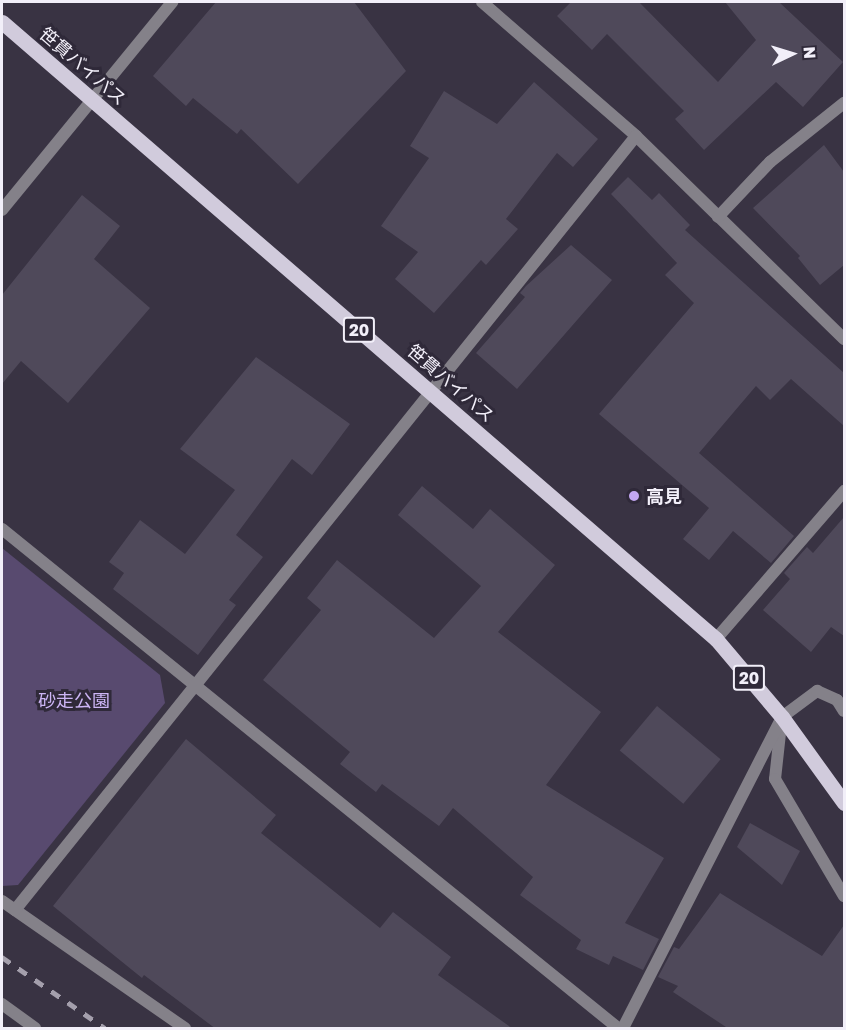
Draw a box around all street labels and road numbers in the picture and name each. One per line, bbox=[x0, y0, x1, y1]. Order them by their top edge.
street label: 笹貫バイパス bbox=[35, 22, 131, 110]
road number: 20 bbox=[342, 317, 376, 343]
street label: 笹貫バイパス bbox=[403, 339, 499, 427]
road number: 20 bbox=[732, 665, 766, 691]

